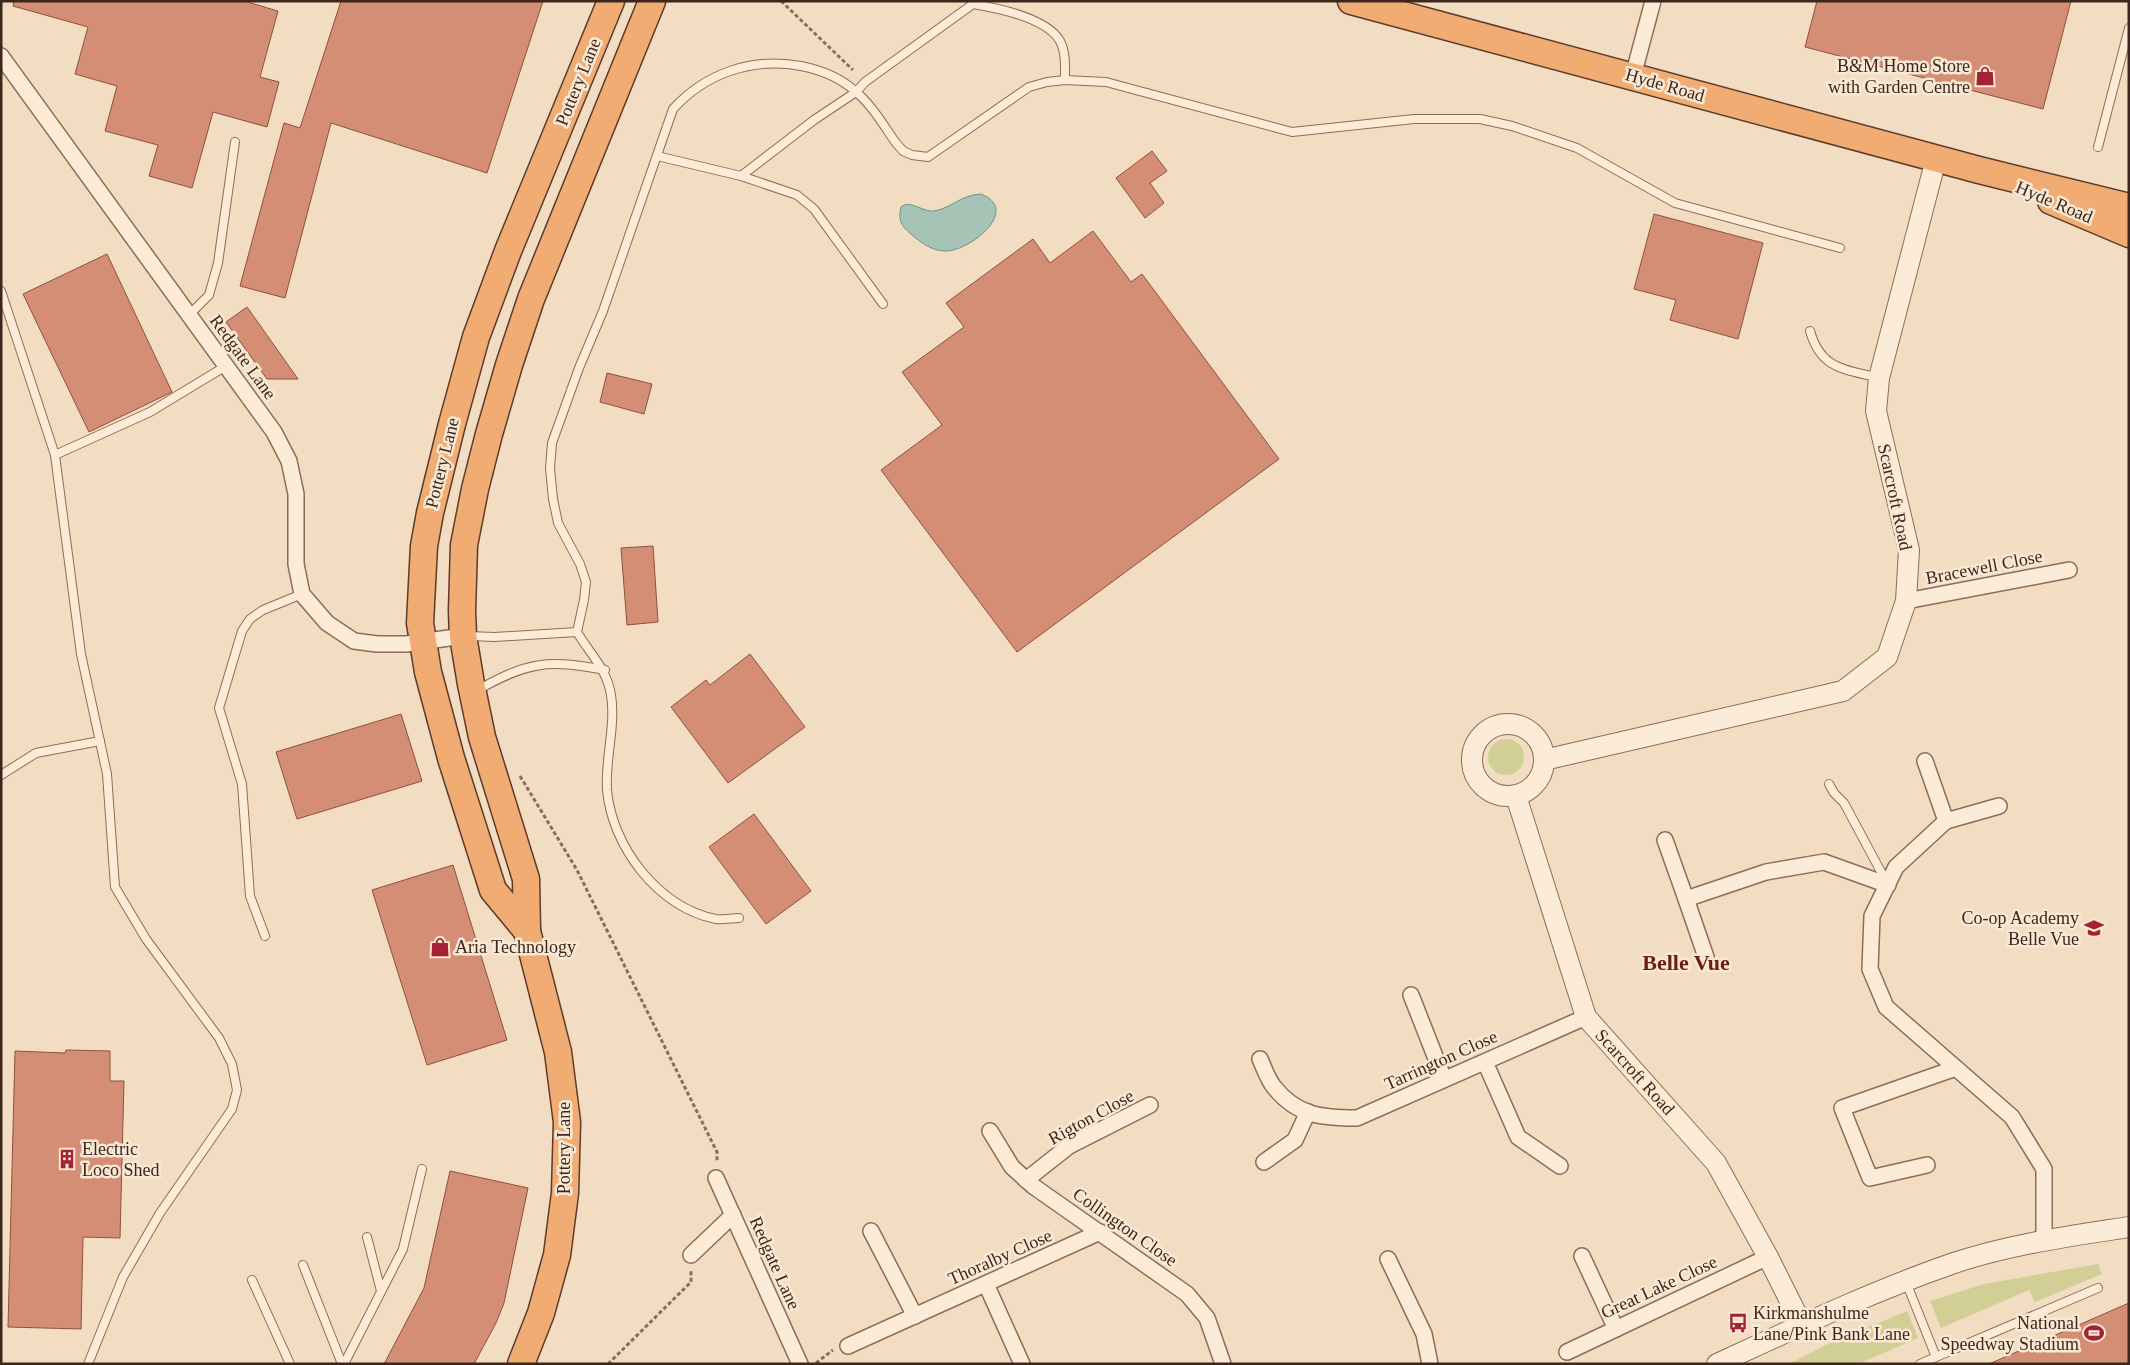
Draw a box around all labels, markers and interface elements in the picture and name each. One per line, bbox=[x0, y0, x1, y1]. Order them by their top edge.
street label: Pottery Lane bbox=[551, 35, 605, 129]
place label: B&M Home Store with Garden Centre bbox=[1828, 56, 1970, 97]
street label: Hyde Road bbox=[1623, 64, 1707, 106]
shop icon: B&M Home Store with Garden Centre bbox=[1974, 65, 1996, 87]
street label: Hyde Road bbox=[2013, 177, 2095, 227]
street label: Redgate Lane bbox=[206, 311, 280, 403]
street label: Pottery Lane bbox=[421, 416, 463, 510]
street label: Scarcroft Road bbox=[1874, 442, 1916, 552]
street label: Bracewell Close bbox=[1924, 546, 2044, 588]
place label: Co-op Academy Belle Vue bbox=[1962, 908, 2079, 949]
school or university icon: Co-op Academy Belle Vue bbox=[2083, 917, 2105, 939]
shop icon: Aria Technology bbox=[429, 936, 451, 958]
place label: Aria Technology bbox=[455, 937, 576, 957]
district label: Belle Vue bbox=[1642, 950, 1730, 975]
street label: Scarcroft Road bbox=[1591, 1025, 1679, 1119]
street label: Tarrington Close bbox=[1382, 1026, 1500, 1094]
street label: Rigton Close bbox=[1045, 1085, 1137, 1149]
street label: Pottery Lane bbox=[554, 1102, 574, 1194]
place label: Electric Loco Shed bbox=[82, 1139, 159, 1180]
building icon: Electric Loco Shed bbox=[56, 1148, 78, 1170]
street label: Collington Close bbox=[1069, 1184, 1181, 1270]
street label: Redgate Lane bbox=[746, 1214, 804, 1313]
street label: Thoralby Close bbox=[945, 1225, 1055, 1289]
street label: Great Lake Close bbox=[1598, 1251, 1720, 1323]
place label: Kirkmanshulme Lane/Pink Bank Lane bbox=[1753, 1303, 1910, 1344]
bus stop icon: Kirkmanshulme Lane/Pink Bank Lane bbox=[1727, 1312, 1749, 1334]
place label: National Speedway Stadium bbox=[1941, 1313, 2079, 1354]
sports icon: National Speedway Stadium bbox=[2083, 1322, 2105, 1344]

